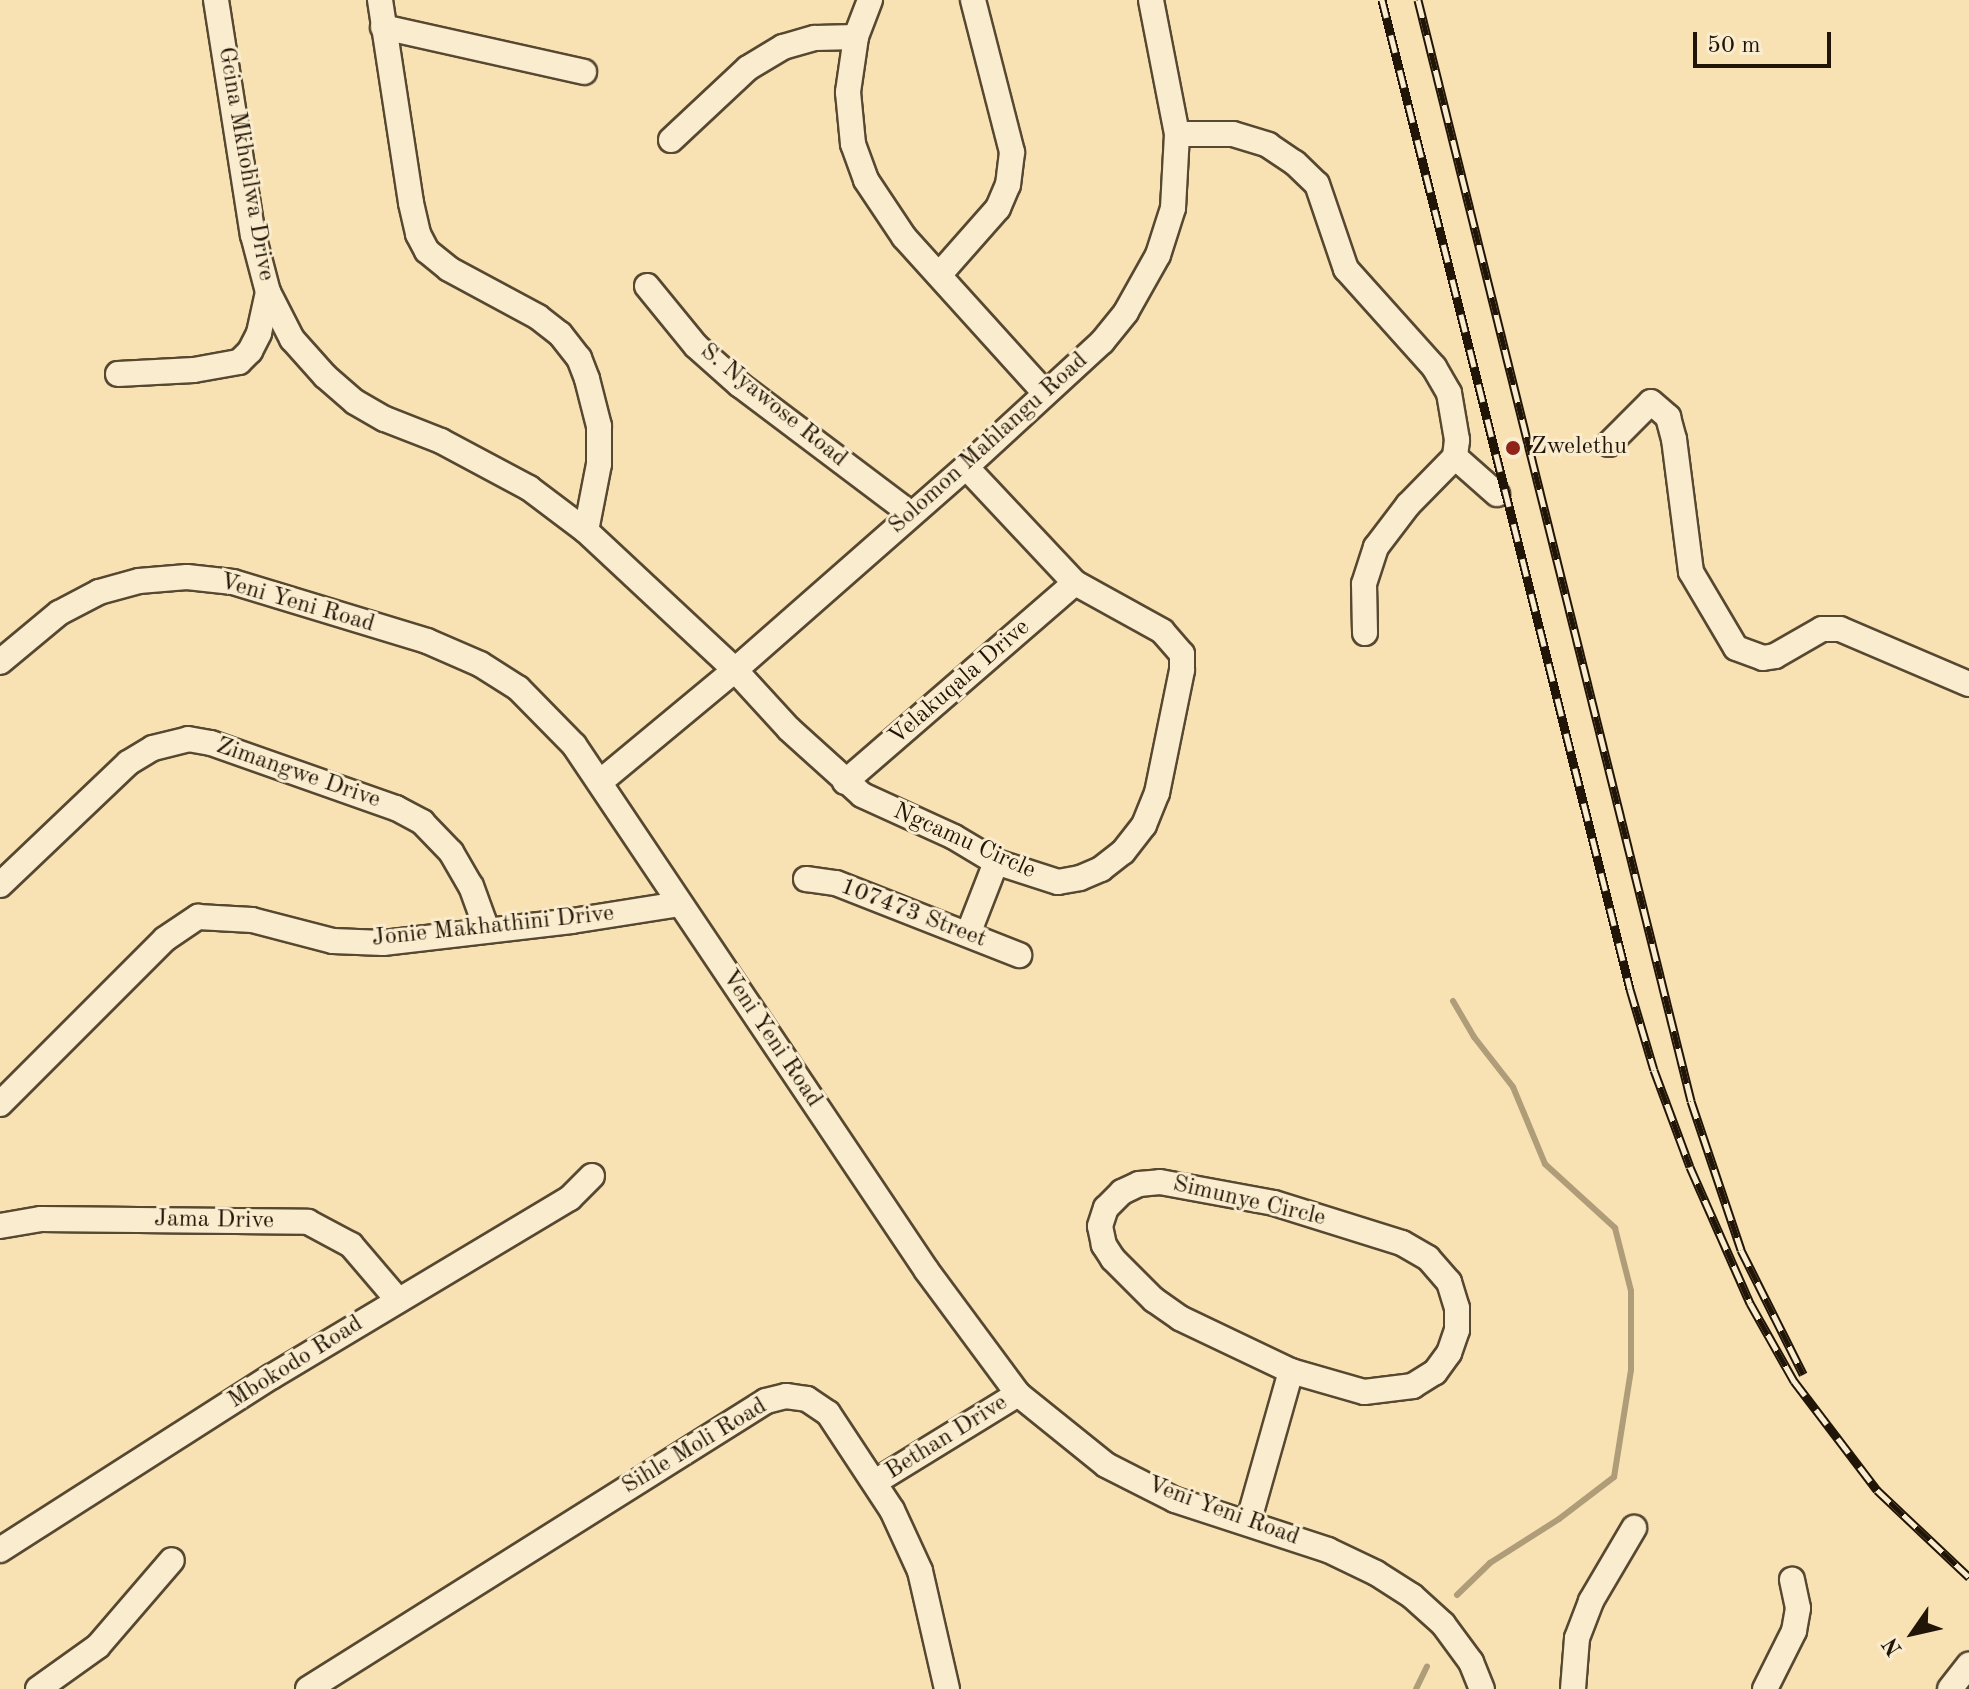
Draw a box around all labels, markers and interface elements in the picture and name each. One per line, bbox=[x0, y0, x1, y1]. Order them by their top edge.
scale bar bbox=[1697, 16, 1835, 66]
text: 50 m bbox=[1707, 34, 1761, 58]
street label: Gcina Mkhohlwa Drive bbox=[210, 45, 280, 283]
street label: S. Nyawose Road bbox=[694, 338, 852, 474]
street label: Solomon Mahlangu Road bbox=[883, 347, 1095, 541]
place label: Zwelethu bbox=[1531, 434, 1627, 462]
marker: Zwelethu bbox=[1502, 437, 1524, 459]
street label: Veni Yeni Road bbox=[216, 568, 378, 640]
street label: Velakuqala Drive bbox=[884, 614, 1036, 752]
street label: Zimangwe Drive bbox=[212, 732, 384, 816]
street label: Ngcamu Circle bbox=[888, 798, 1040, 886]
street label: 107473 Street bbox=[836, 873, 990, 955]
street label: Jonie Makhathini Drive bbox=[371, 900, 615, 954]
street label: Veni Yeni Road bbox=[714, 965, 828, 1113]
street label: Simunye Circle bbox=[1170, 1170, 1328, 1234]
street label: Jama Drive bbox=[154, 1206, 274, 1236]
street label: Mbokodo Road bbox=[223, 1310, 369, 1416]
street label: Bethan Drive bbox=[881, 1389, 1013, 1487]
street label: Sihle Moli Road bbox=[617, 1392, 773, 1502]
street label: Veni Yeni Road bbox=[1143, 1471, 1303, 1553]
north arrow bbox=[1873, 1593, 1953, 1673]
text: N bbox=[1879, 1633, 1907, 1660]

